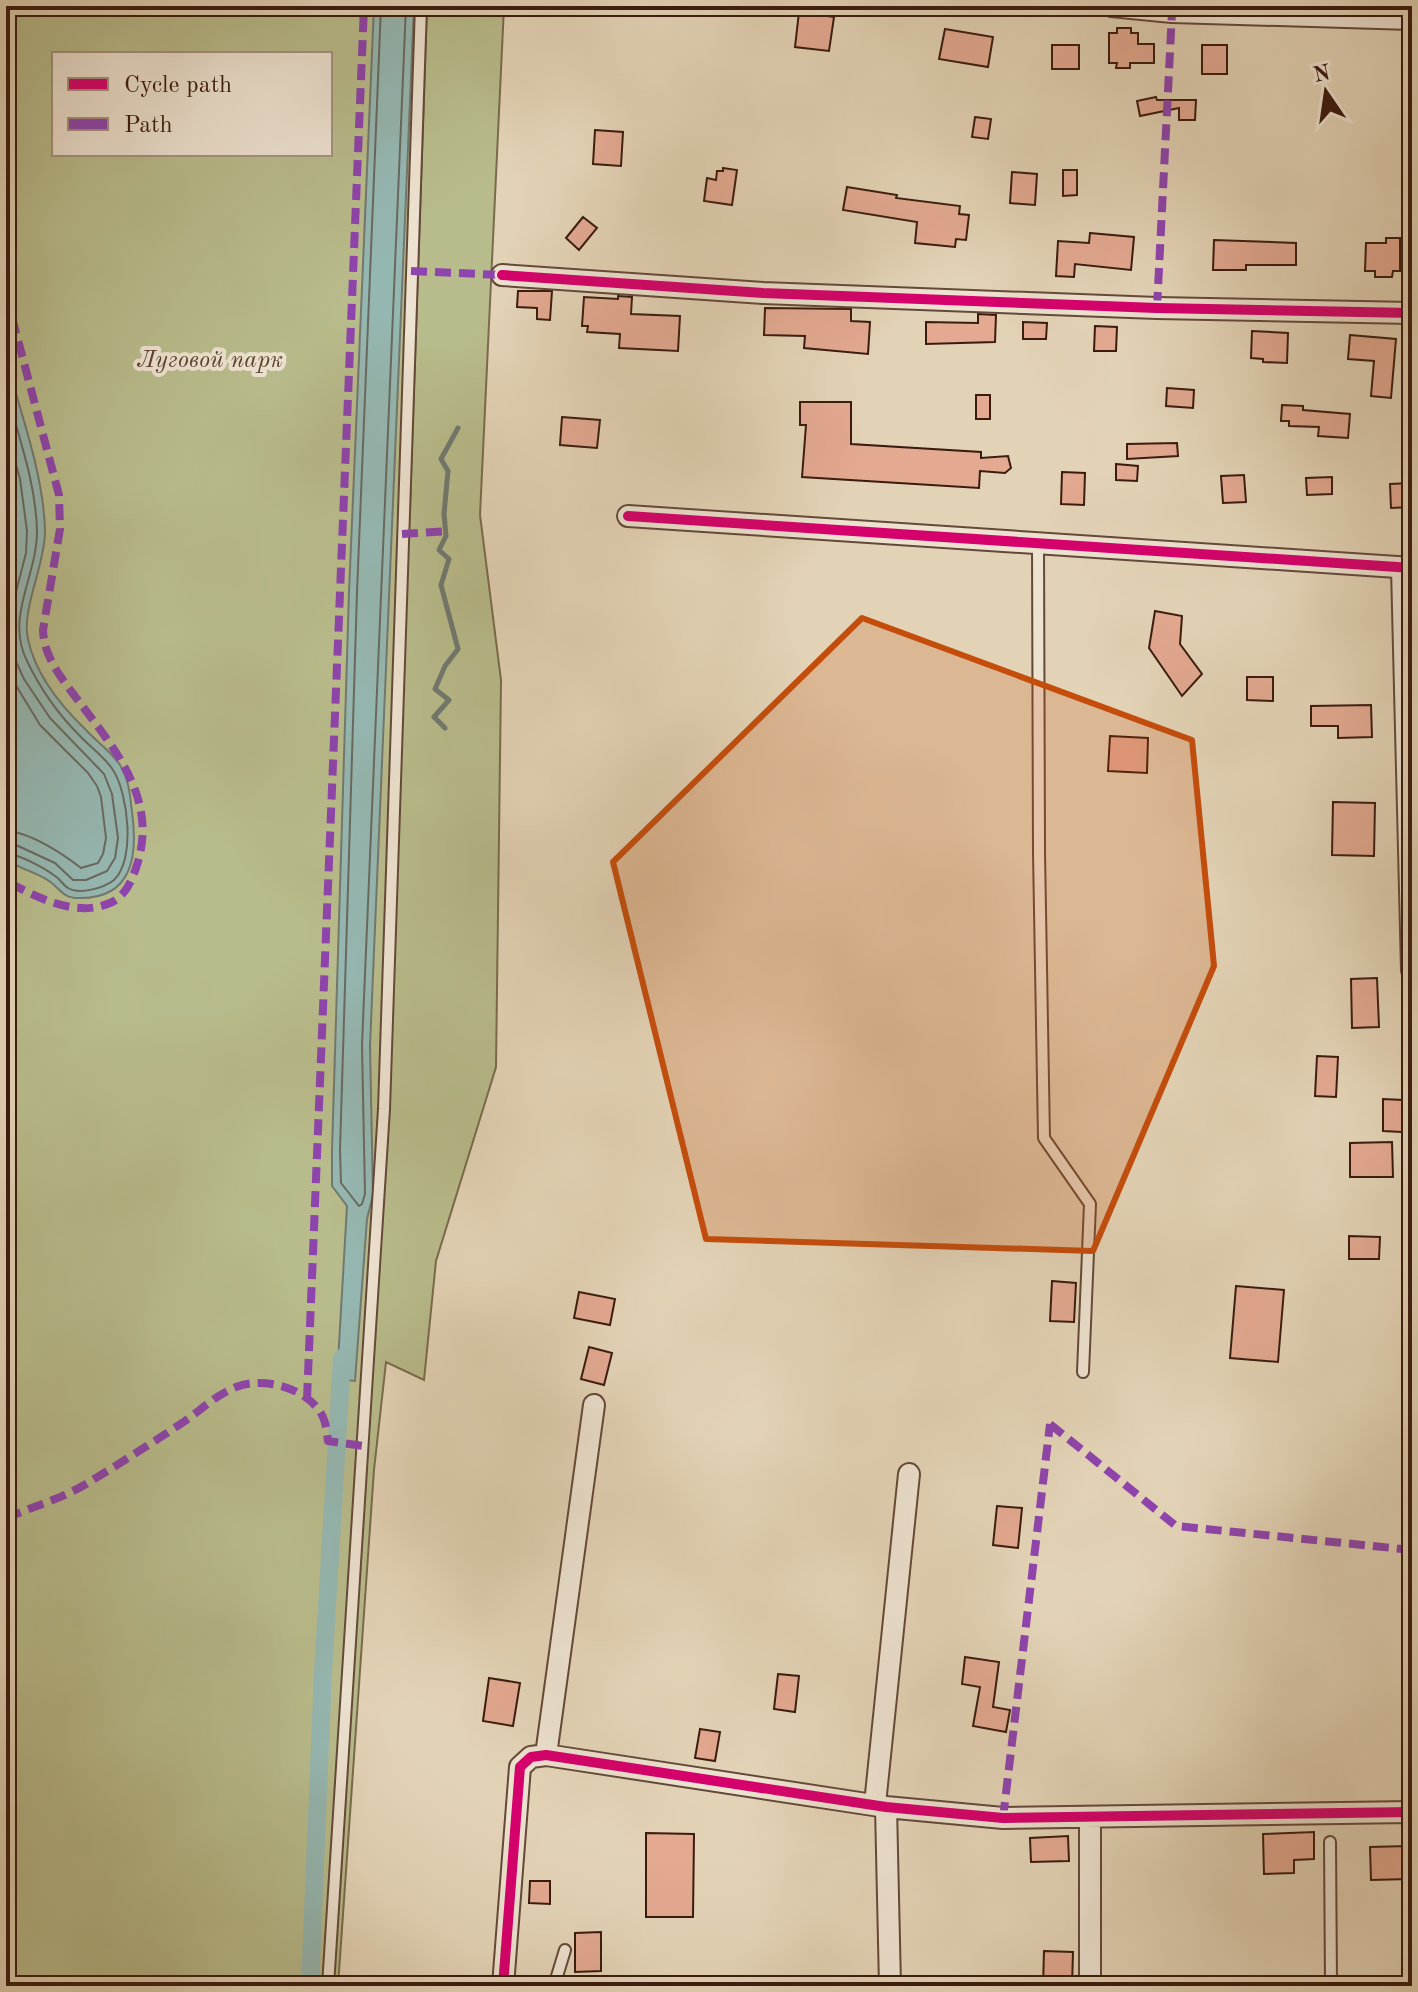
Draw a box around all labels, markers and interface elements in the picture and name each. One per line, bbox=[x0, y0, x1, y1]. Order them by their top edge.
legend bbox=[52, 52, 332, 156]
north arrow bbox=[1286, 52, 1366, 132]
text: N bbox=[1311, 62, 1333, 87]
text: Cycle path bbox=[124, 74, 232, 98]
text: Path bbox=[124, 114, 173, 138]
park label: Луговой парк bbox=[137, 349, 283, 373]

